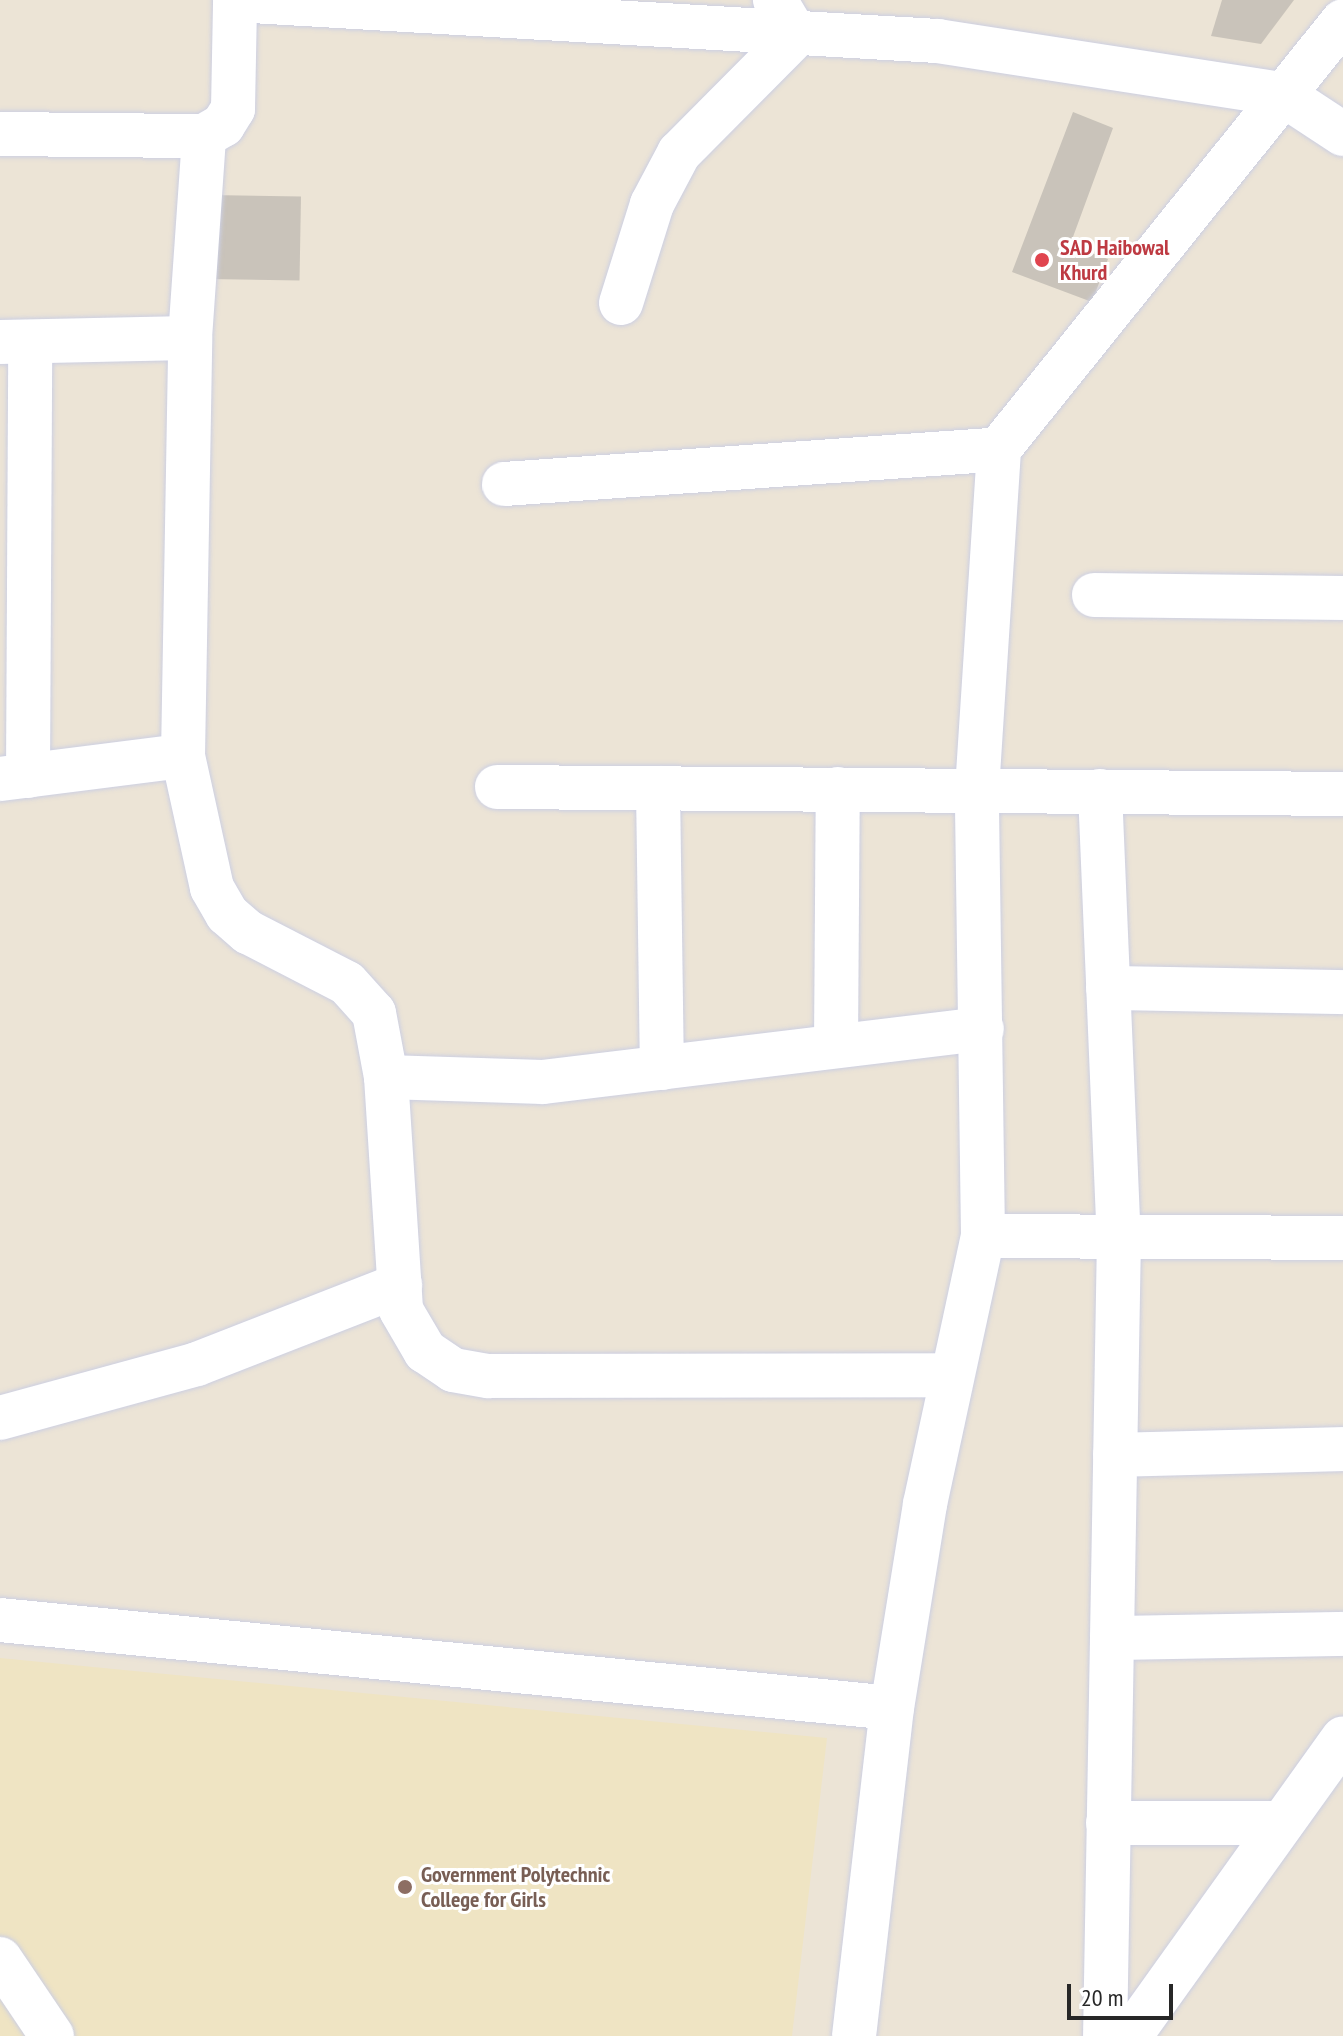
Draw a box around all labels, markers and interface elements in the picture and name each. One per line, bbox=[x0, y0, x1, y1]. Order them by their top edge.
place label: SAD Haibowal Khurd bbox=[1060, 234, 1170, 286]
marker: SAD Haibowal Khurd bbox=[1031, 249, 1053, 271]
place label: Government Polytechnic College for Girls bbox=[421, 1861, 610, 1912]
marker: Government Polytechnic College for Girls bbox=[396, 1878, 414, 1896]
scale bar bbox=[1071, 1968, 1177, 2018]
text: 20 m bbox=[1081, 1982, 1123, 2013]

